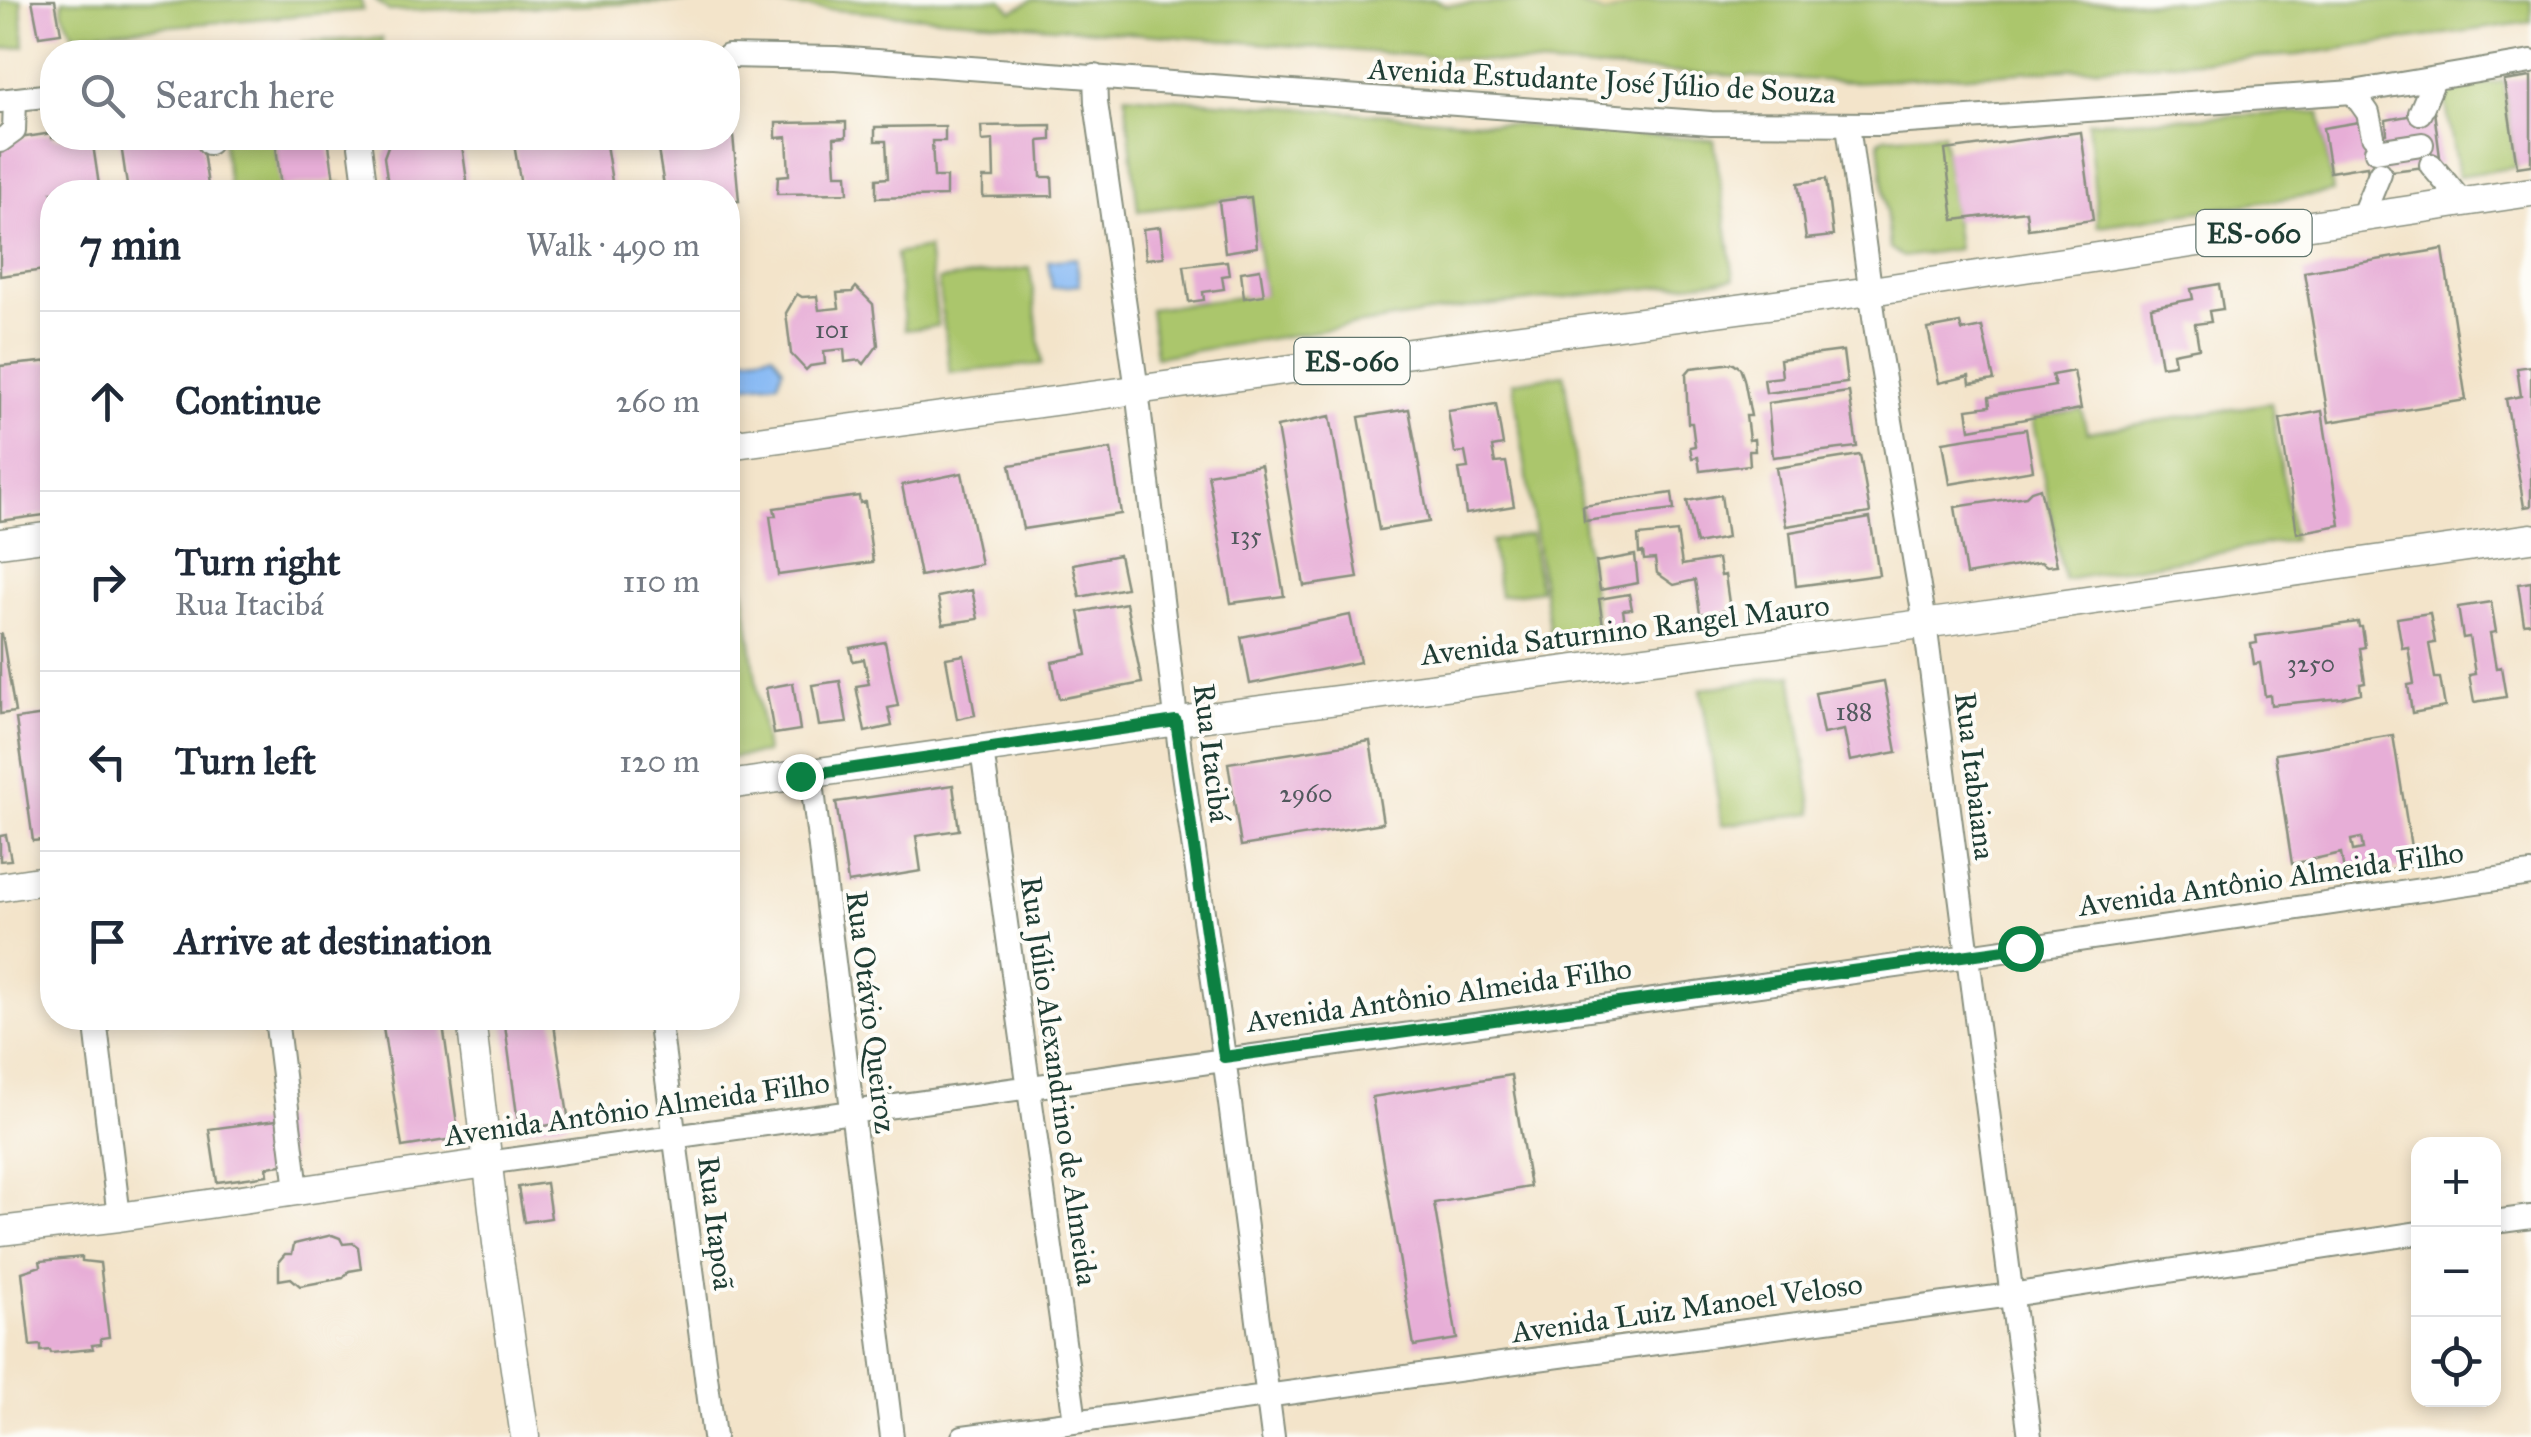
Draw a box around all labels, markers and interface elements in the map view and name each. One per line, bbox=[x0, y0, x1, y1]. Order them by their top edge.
search box bbox=[40, 40, 740, 150]
street label: Avenida Estudante José Júlio de Souza bbox=[1365, 51, 1837, 111]
icon: search bbox=[75, 68, 130, 123]
text: Search here bbox=[155, 72, 335, 118]
road number: ES-060 bbox=[2196, 210, 2312, 256]
text: 7 min bbox=[80, 219, 181, 271]
text: Walk · 490 m bbox=[526, 226, 700, 265]
house number: 101 bbox=[815, 314, 849, 345]
road number: ES-060 bbox=[1294, 338, 1410, 384]
icon: ahead bbox=[80, 374, 135, 429]
text: Continue bbox=[175, 378, 321, 424]
text: 260 m bbox=[615, 382, 700, 421]
house number: 135 bbox=[1230, 520, 1262, 551]
text: Turn right bbox=[175, 539, 341, 585]
icon: right bbox=[80, 554, 135, 609]
text: 110 m bbox=[622, 562, 700, 601]
text: Rua Itacibá bbox=[175, 585, 324, 624]
street label: Avenida Saturnino Rangel Mauro bbox=[1417, 587, 1831, 673]
house number: 3250 bbox=[2287, 648, 2335, 679]
street label: Rua Itacibá bbox=[1186, 682, 1238, 825]
street label: Rua Itabaiana bbox=[1947, 690, 2003, 862]
house number: 188 bbox=[1836, 696, 1872, 727]
icon: left bbox=[80, 734, 135, 789]
text: Turn left bbox=[175, 738, 316, 784]
text: 120 m bbox=[619, 742, 700, 781]
route end bbox=[778, 754, 824, 800]
house number: 2960 bbox=[1279, 778, 1333, 809]
street label: Avenida Antônio Almeida Filho bbox=[2074, 834, 2466, 924]
street label: Rua Júlio Alexandrino de Almeida bbox=[1012, 874, 1106, 1288]
street label: Rua Otávio Queiroz bbox=[838, 888, 904, 1136]
icon: arrive bbox=[80, 914, 135, 969]
text: Arrive at destination bbox=[175, 918, 492, 964]
route start bbox=[1998, 926, 2044, 972]
street label: Avenida Antônio Almeida Filho bbox=[1242, 950, 1634, 1040]
street label: Avenida Antônio Almeida Filho bbox=[440, 1064, 832, 1154]
map controls bbox=[2411, 1137, 2501, 1407]
button: + bbox=[2411, 1137, 2501, 1227]
street label: Rua Itapoã bbox=[690, 1154, 742, 1292]
button: − bbox=[2411, 1227, 2501, 1317]
street label: Avenida Luiz Manoel Veloso bbox=[1507, 1266, 1865, 1351]
button: locate bbox=[2411, 1317, 2501, 1407]

